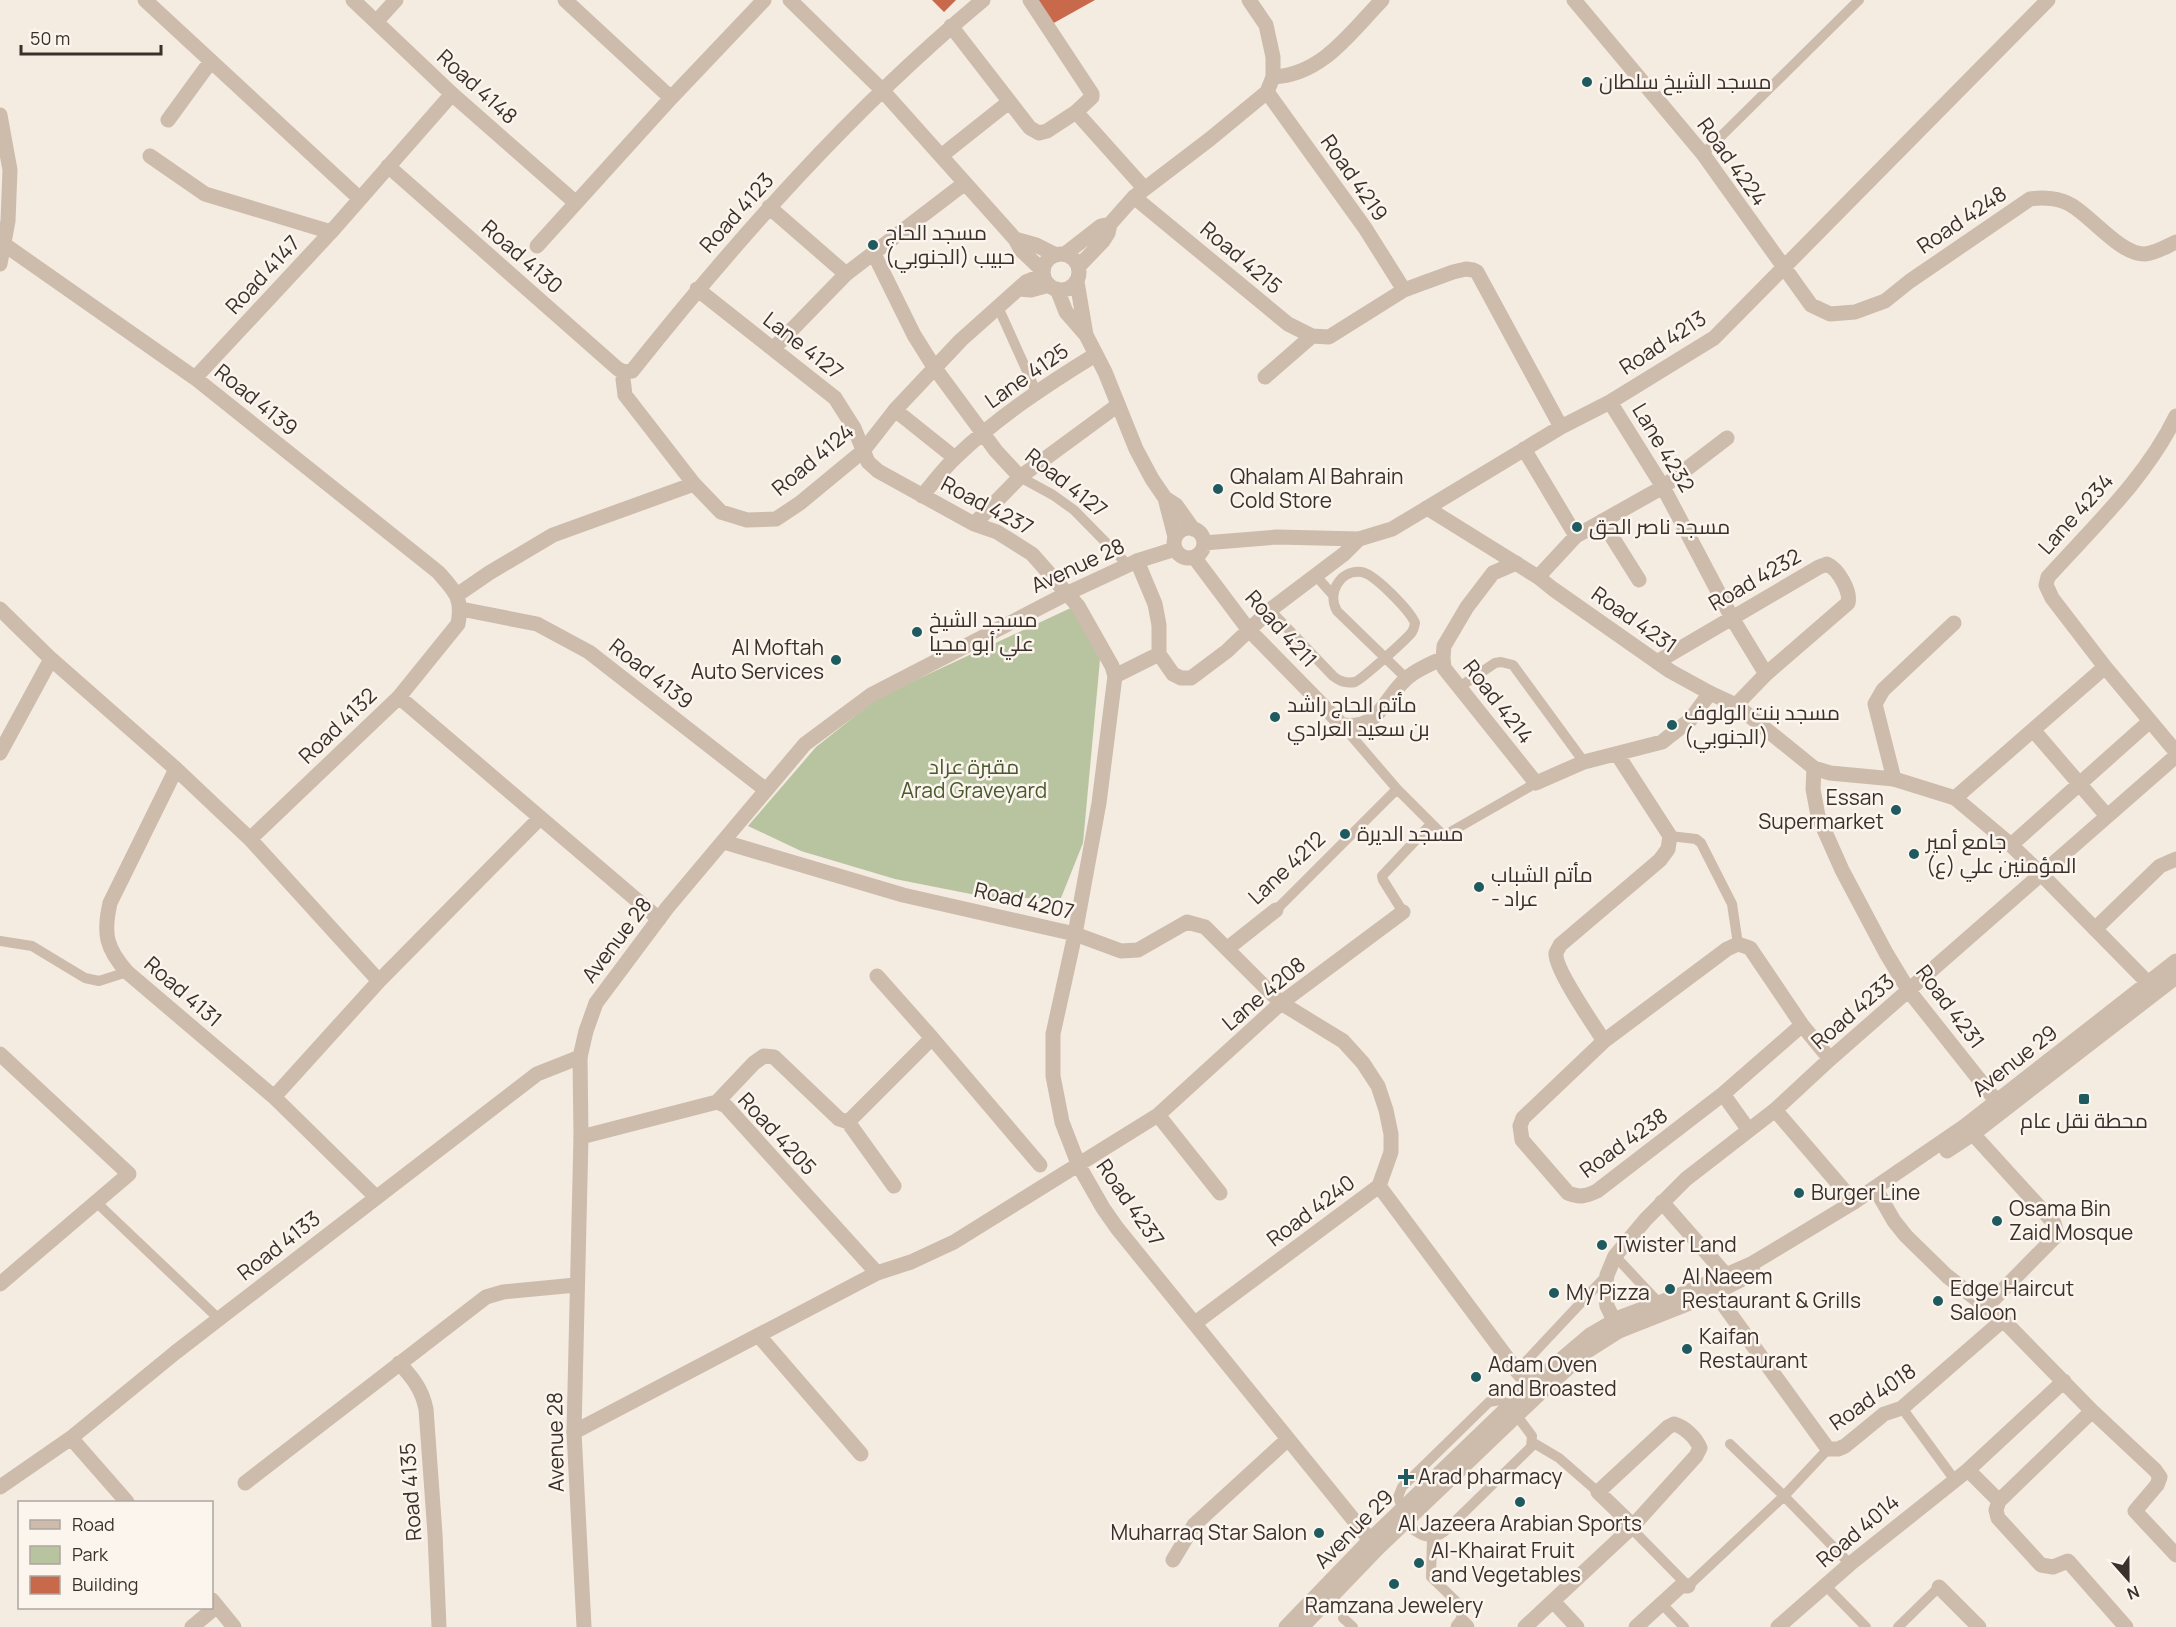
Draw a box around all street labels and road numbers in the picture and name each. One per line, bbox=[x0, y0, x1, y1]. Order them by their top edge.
street label: Road 4148 bbox=[431, 43, 524, 130]
street label: Road 4224 bbox=[1691, 112, 1774, 211]
street label: Road 4219 bbox=[1315, 129, 1395, 226]
street label: Road 4123 bbox=[693, 167, 779, 258]
street label: Road 4248 bbox=[1911, 179, 2012, 259]
street label: Road 4130 bbox=[476, 213, 569, 299]
street label: Road 4215 bbox=[1195, 215, 1288, 300]
street label: Road 4147 bbox=[219, 229, 306, 320]
street label: Road 4213 bbox=[1614, 304, 1711, 381]
street label: Lane 4127 bbox=[758, 305, 849, 385]
street label: Lane 4125 bbox=[979, 336, 1074, 414]
street label: Road 4139 bbox=[209, 357, 304, 441]
street label: Lane 4232 bbox=[1626, 398, 1701, 497]
street label: Road 4124 bbox=[766, 417, 859, 502]
street label: Road 4127 bbox=[1020, 441, 1113, 523]
street label: Lane 4234 bbox=[2032, 467, 2119, 560]
street label: Road 4237 bbox=[937, 469, 1038, 541]
street label: Avenue 28 bbox=[1026, 531, 1129, 599]
street label: Road 4232 bbox=[1703, 542, 1806, 617]
street label: Road 4231 bbox=[1586, 580, 1683, 659]
street label: Road 4211 bbox=[1240, 584, 1324, 673]
street label: Road 4139 bbox=[604, 632, 699, 715]
street label: Road 4214 bbox=[1457, 654, 1540, 749]
street label: Road 4132 bbox=[292, 681, 382, 769]
street label: Lane 4212 bbox=[1242, 824, 1331, 910]
street label: Road 4207 bbox=[972, 875, 1077, 925]
street label: Avenue 28 bbox=[575, 891, 658, 988]
street label: Road 4131 bbox=[139, 950, 228, 1033]
street label: Lane 4208 bbox=[1216, 950, 1311, 1036]
street label: Road 4231 bbox=[1910, 959, 1992, 1054]
street label: Road 4233 bbox=[1805, 967, 1900, 1055]
street label: Avenue 29 bbox=[1966, 1018, 2063, 1102]
street label: Road 4205 bbox=[732, 1086, 823, 1181]
street label: Road 4238 bbox=[1574, 1101, 1673, 1184]
street label: Road 4237 bbox=[1091, 1153, 1171, 1252]
street label: Road 4240 bbox=[1261, 1168, 1360, 1252]
street label: Road 4133 bbox=[231, 1204, 326, 1286]
street label: Road 4018 bbox=[1824, 1356, 1921, 1436]
street label: Avenue 28 bbox=[540, 1392, 570, 1492]
street label: Road 4135 bbox=[393, 1442, 427, 1542]
street label: Avenue 29 bbox=[1308, 1483, 1399, 1574]
street label: Road 4014 bbox=[1810, 1487, 1905, 1573]

